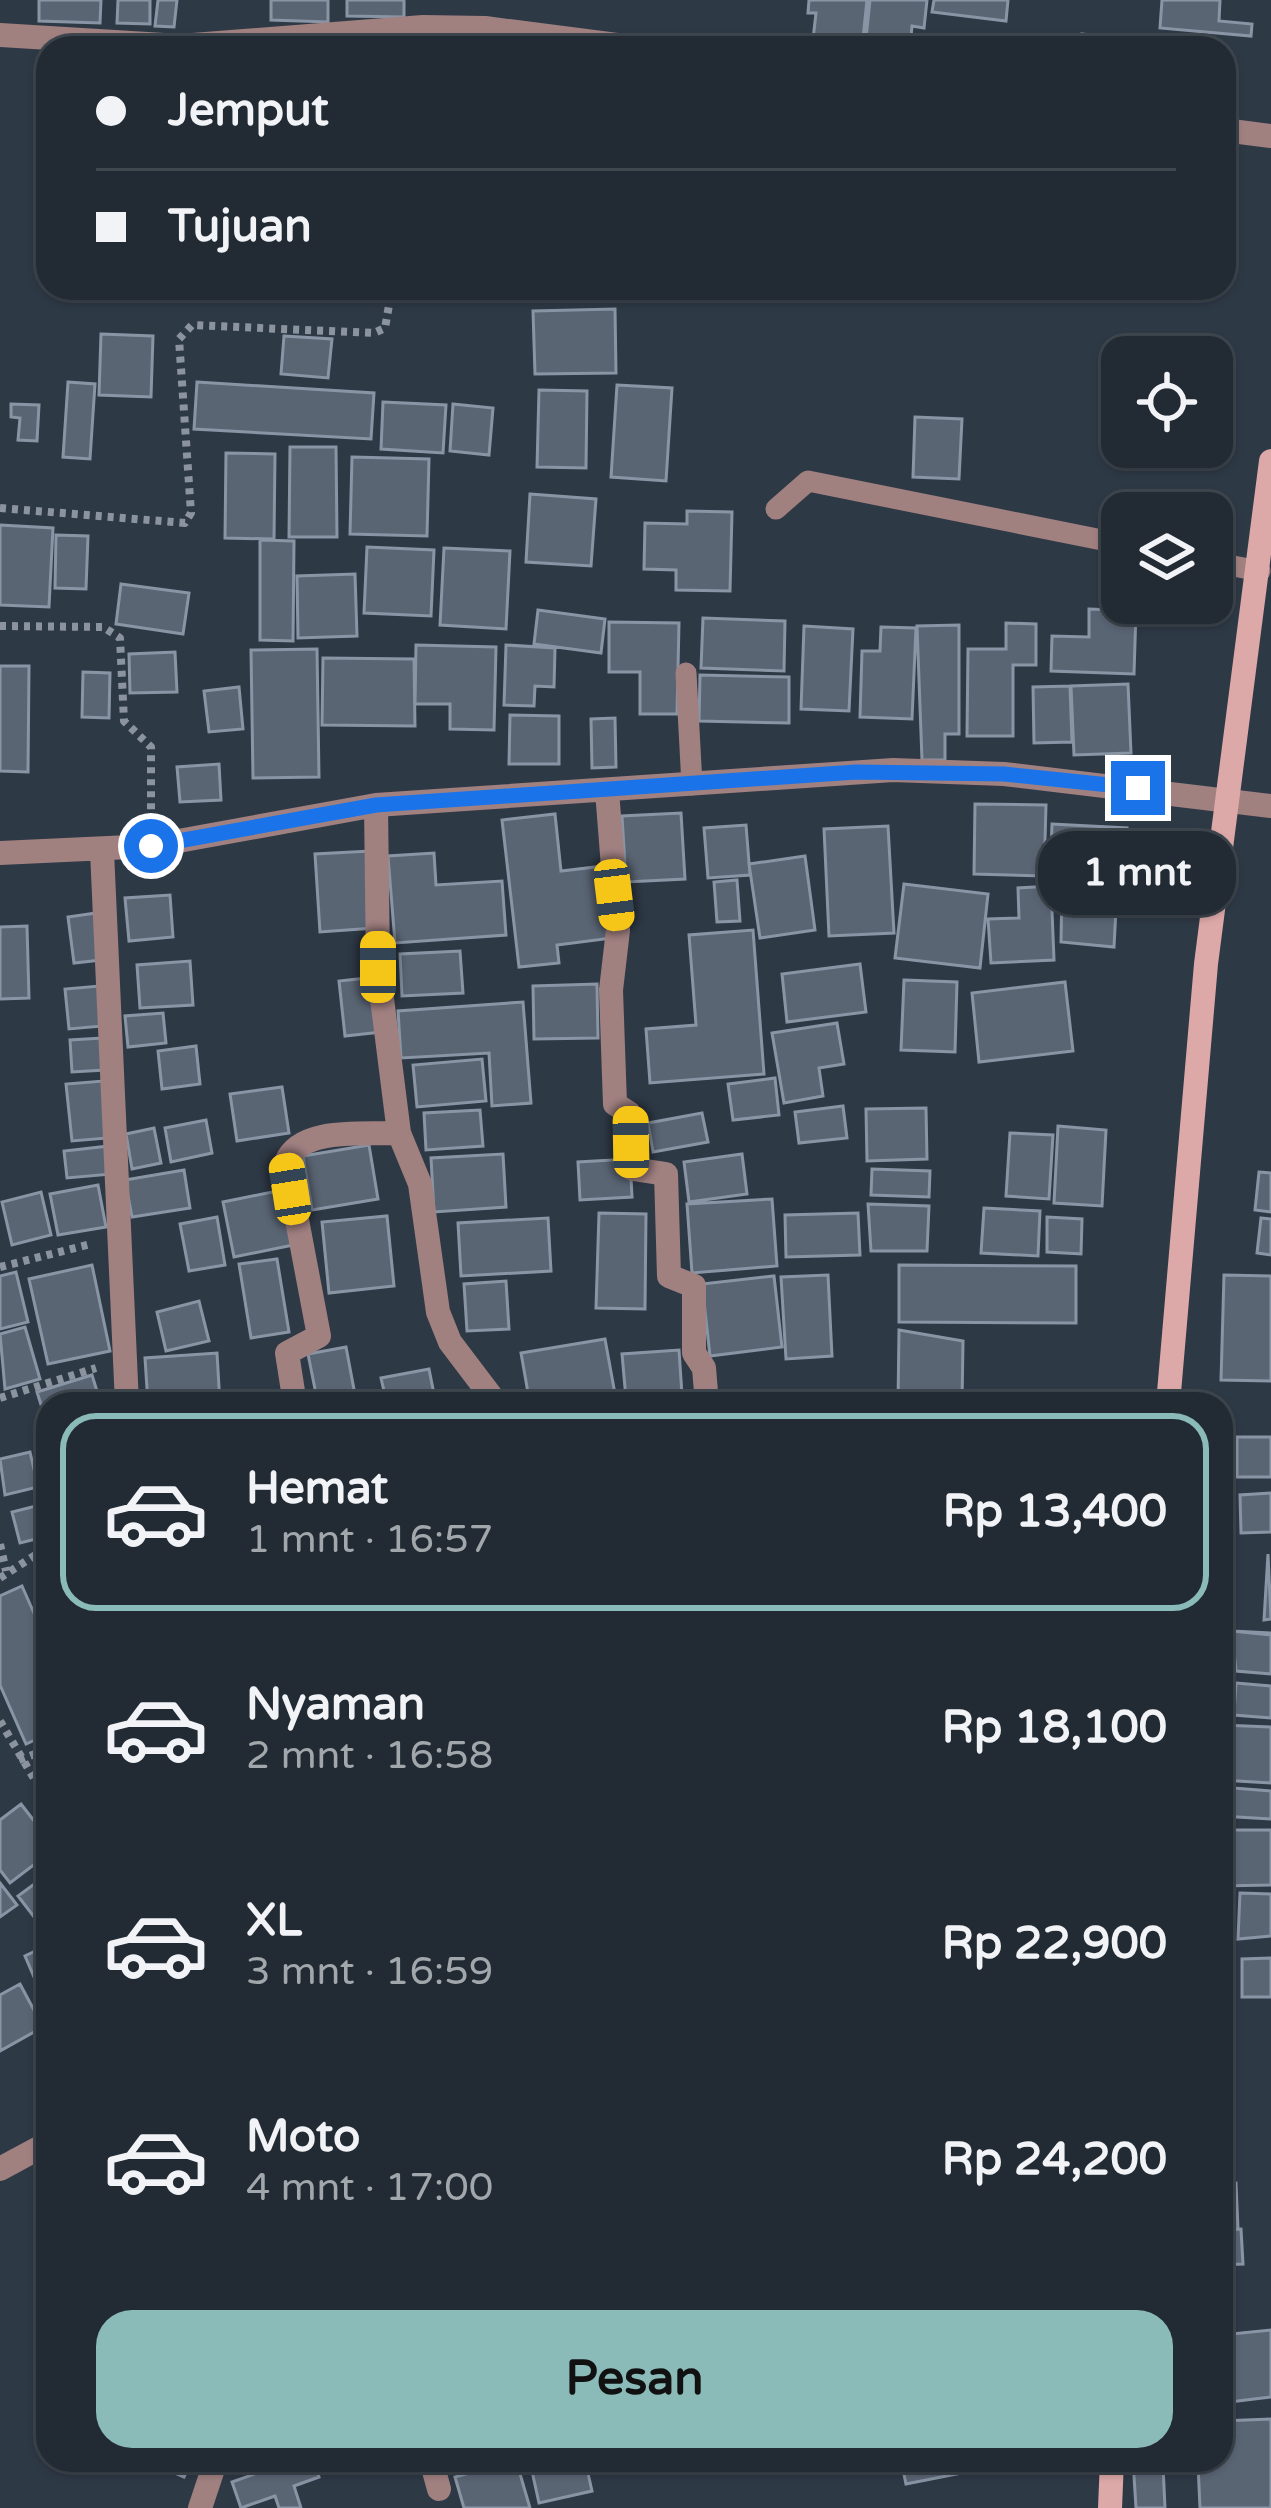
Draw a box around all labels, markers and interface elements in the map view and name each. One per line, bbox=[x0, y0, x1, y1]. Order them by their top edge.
text: Jemput bbox=[168, 84, 329, 138]
text: Tujuan bbox=[168, 200, 312, 254]
map controls bbox=[1101, 336, 1233, 624]
button: locate bbox=[1101, 336, 1233, 468]
button: layers bbox=[1101, 492, 1233, 624]
route end bbox=[1111, 761, 1165, 815]
route start bbox=[124, 819, 178, 873]
callout: 1 mnt bbox=[1039, 830, 1237, 914]
text: 1 mnt bbox=[1083, 849, 1191, 896]
car bbox=[592, 857, 636, 933]
car bbox=[360, 931, 396, 1003]
car bbox=[612, 1106, 650, 1178]
car bbox=[267, 1151, 313, 1227]
icon: car bbox=[102, 1458, 210, 1566]
text: Hemat bbox=[246, 1462, 388, 1516]
text: Rp 13,400 bbox=[943, 1485, 1167, 1539]
text: 1 mnt · 16:57 bbox=[246, 1516, 493, 1563]
icon: car bbox=[102, 1674, 210, 1782]
text: Nyaman bbox=[246, 1678, 425, 1732]
text: Rp 18,100 bbox=[942, 1701, 1167, 1755]
text: 2 mnt · 16:58 bbox=[246, 1732, 493, 1779]
icon: car bbox=[102, 1890, 210, 1998]
text: XL bbox=[246, 1894, 302, 1948]
text: Rp 22,900 bbox=[942, 1917, 1167, 1971]
text: 3 mnt · 16:59 bbox=[246, 1948, 493, 1995]
icon: car bbox=[102, 2106, 210, 2214]
text: Moto bbox=[246, 2110, 360, 2164]
text: Rp 24,200 bbox=[942, 2133, 1167, 2187]
text: 4 mnt · 17:00 bbox=[246, 2164, 493, 2211]
button: Pesan bbox=[96, 2310, 1173, 2448]

